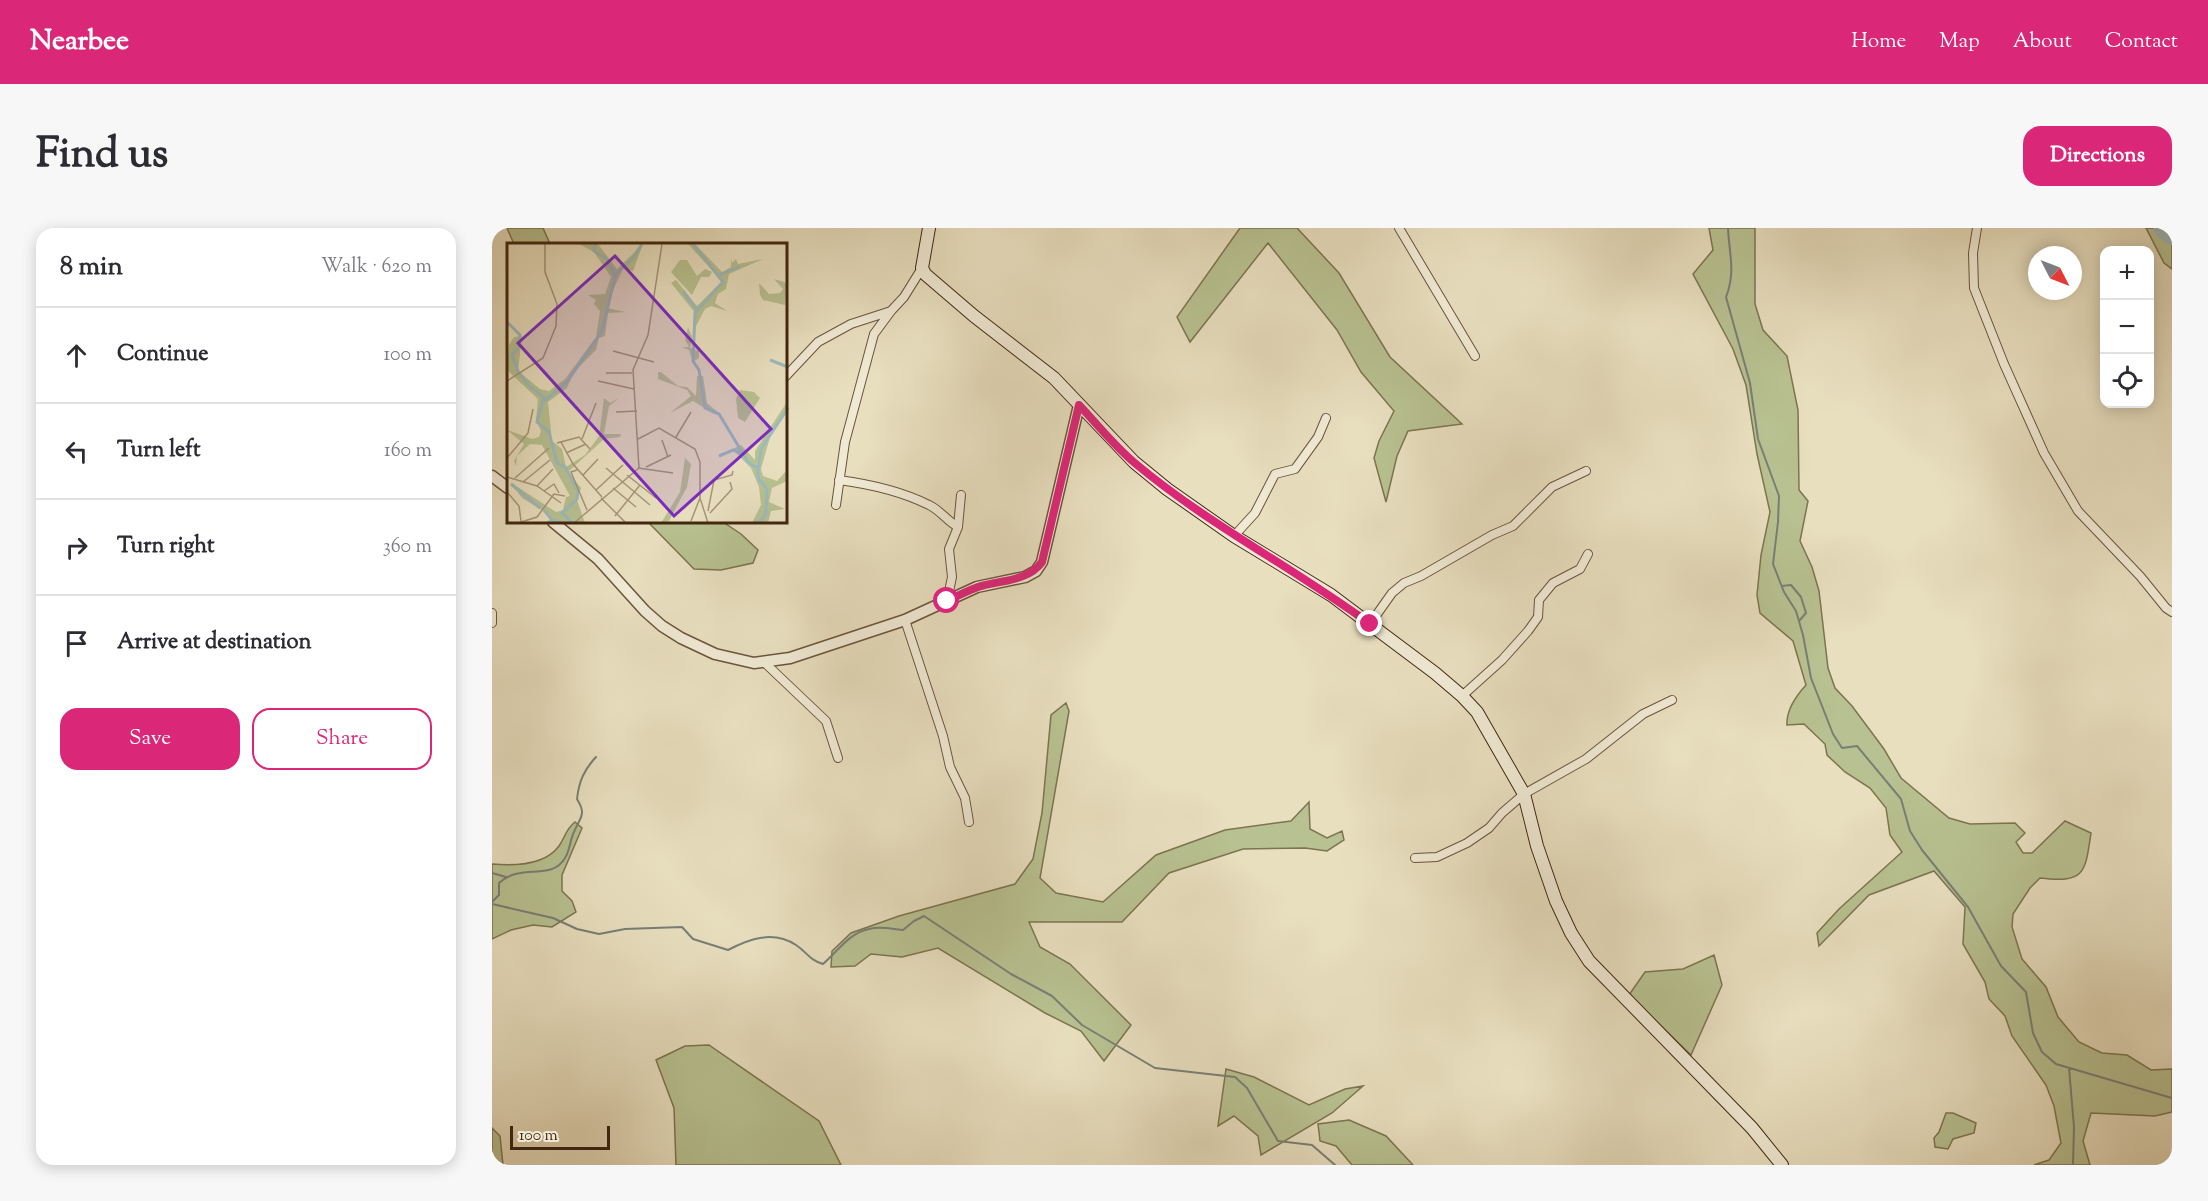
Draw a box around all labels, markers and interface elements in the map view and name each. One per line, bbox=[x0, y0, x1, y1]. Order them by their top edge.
text: Nearbee bbox=[30, 22, 129, 62]
text: Home bbox=[1851, 27, 1906, 57]
text: Map bbox=[1939, 27, 1980, 57]
text: About bbox=[2013, 27, 2072, 57]
text: Contact bbox=[2105, 27, 2178, 57]
text: Find us bbox=[36, 126, 168, 186]
button: Directions bbox=[2023, 126, 2172, 186]
inset map bbox=[507, 243, 788, 524]
north arrow bbox=[2028, 246, 2082, 300]
map controls bbox=[2100, 246, 2154, 408]
button: + bbox=[2100, 246, 2154, 300]
text: 8 min bbox=[60, 249, 123, 286]
text: Walk · 620 m bbox=[321, 253, 432, 282]
button: − bbox=[2100, 300, 2154, 354]
icon: ahead bbox=[60, 339, 93, 372]
text: Continue bbox=[117, 339, 208, 371]
text: 100 m bbox=[383, 341, 432, 370]
button: locate bbox=[2100, 354, 2154, 408]
icon: left bbox=[60, 435, 93, 468]
text: Turn left bbox=[117, 435, 200, 467]
text: 160 m bbox=[384, 437, 432, 466]
icon: right bbox=[60, 531, 93, 564]
text: Turn right bbox=[117, 531, 214, 563]
text: 360 m bbox=[383, 533, 432, 562]
route start bbox=[933, 587, 959, 613]
route end bbox=[1356, 610, 1382, 636]
icon: arrive bbox=[60, 627, 93, 660]
text: Arrive at destination bbox=[117, 627, 312, 659]
button: Save bbox=[60, 708, 240, 770]
button: Share bbox=[252, 708, 432, 770]
scale bar bbox=[510, 1123, 610, 1150]
text: 100 m bbox=[519, 1125, 558, 1148]

